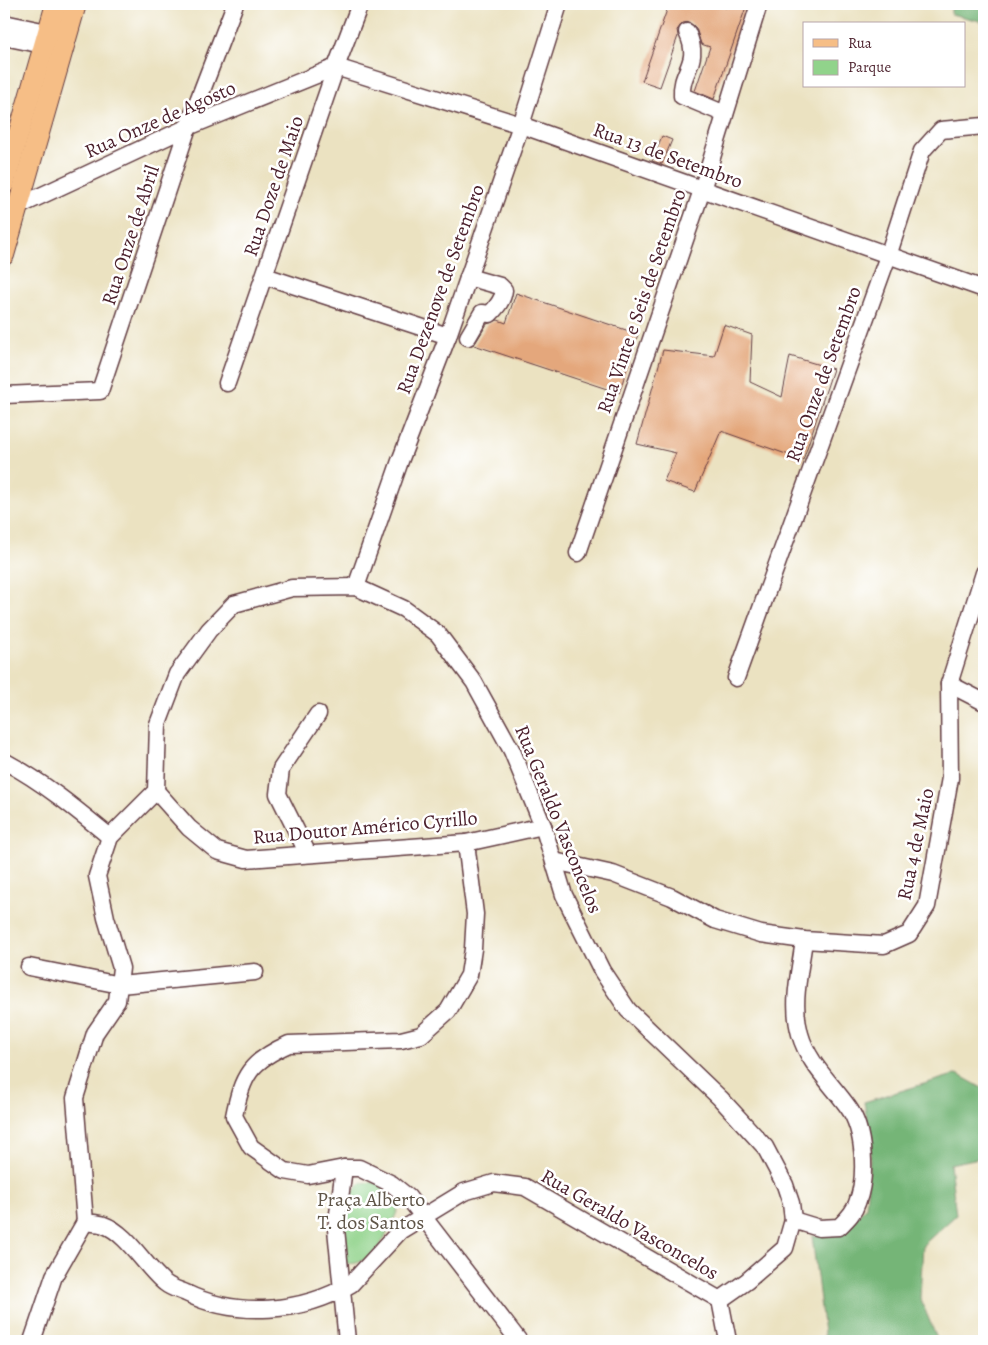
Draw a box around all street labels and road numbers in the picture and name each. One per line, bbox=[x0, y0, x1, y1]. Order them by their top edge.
street label: Rua Onze de Agosto bbox=[80, 74, 240, 165]
street label: Rua Doze de Maio bbox=[237, 112, 310, 260]
street label: Rua 13 de Setembro bbox=[589, 116, 746, 195]
street label: Rua Onze de Abril bbox=[95, 161, 166, 309]
street label: Rua Dezenove de Setembro bbox=[390, 180, 491, 398]
street label: Rua Vinte e Seis de Setembro bbox=[590, 185, 693, 417]
street label: Rua Onze de Setembro bbox=[779, 282, 868, 466]
street label: Rua Geraldo Vasconcelos bbox=[508, 721, 609, 917]
street label: Rua 4 de Maio bbox=[890, 785, 941, 903]
street label: Rua Doutor Américo Cyrillo bbox=[252, 804, 478, 851]
street label: Rua Geraldo Vasconcelos bbox=[536, 1162, 724, 1286]

